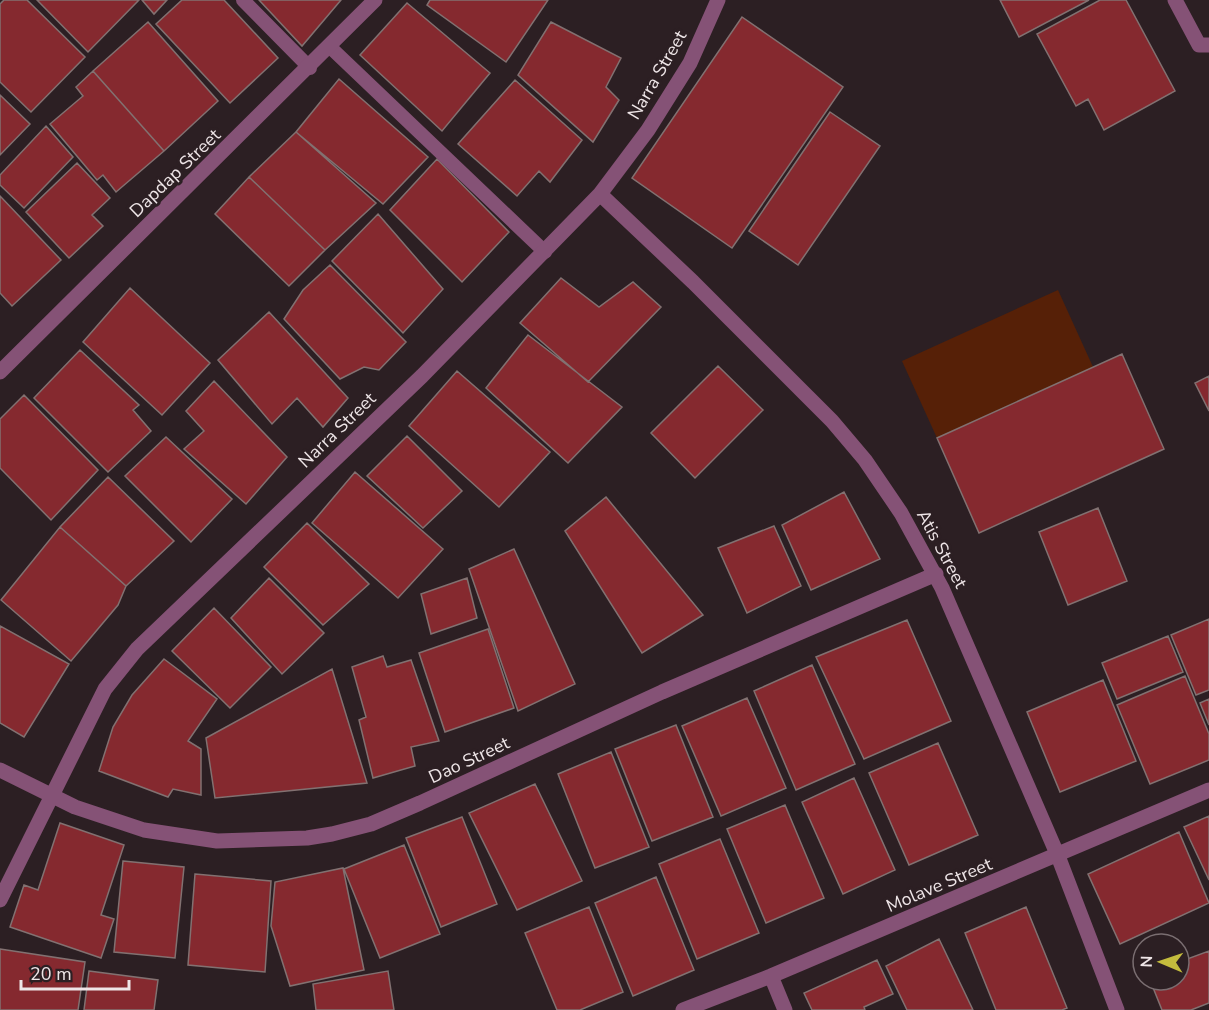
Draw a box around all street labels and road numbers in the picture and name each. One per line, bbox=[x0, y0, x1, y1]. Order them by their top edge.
street label: Narra Street bbox=[622, 26, 692, 124]
street label: Dapdap Street bbox=[124, 123, 226, 222]
street label: Narra Street bbox=[293, 387, 381, 473]
street label: Atis Street bbox=[911, 505, 973, 593]
street label: Dao Street bbox=[425, 731, 514, 789]
street label: Molave Street bbox=[882, 852, 996, 918]

